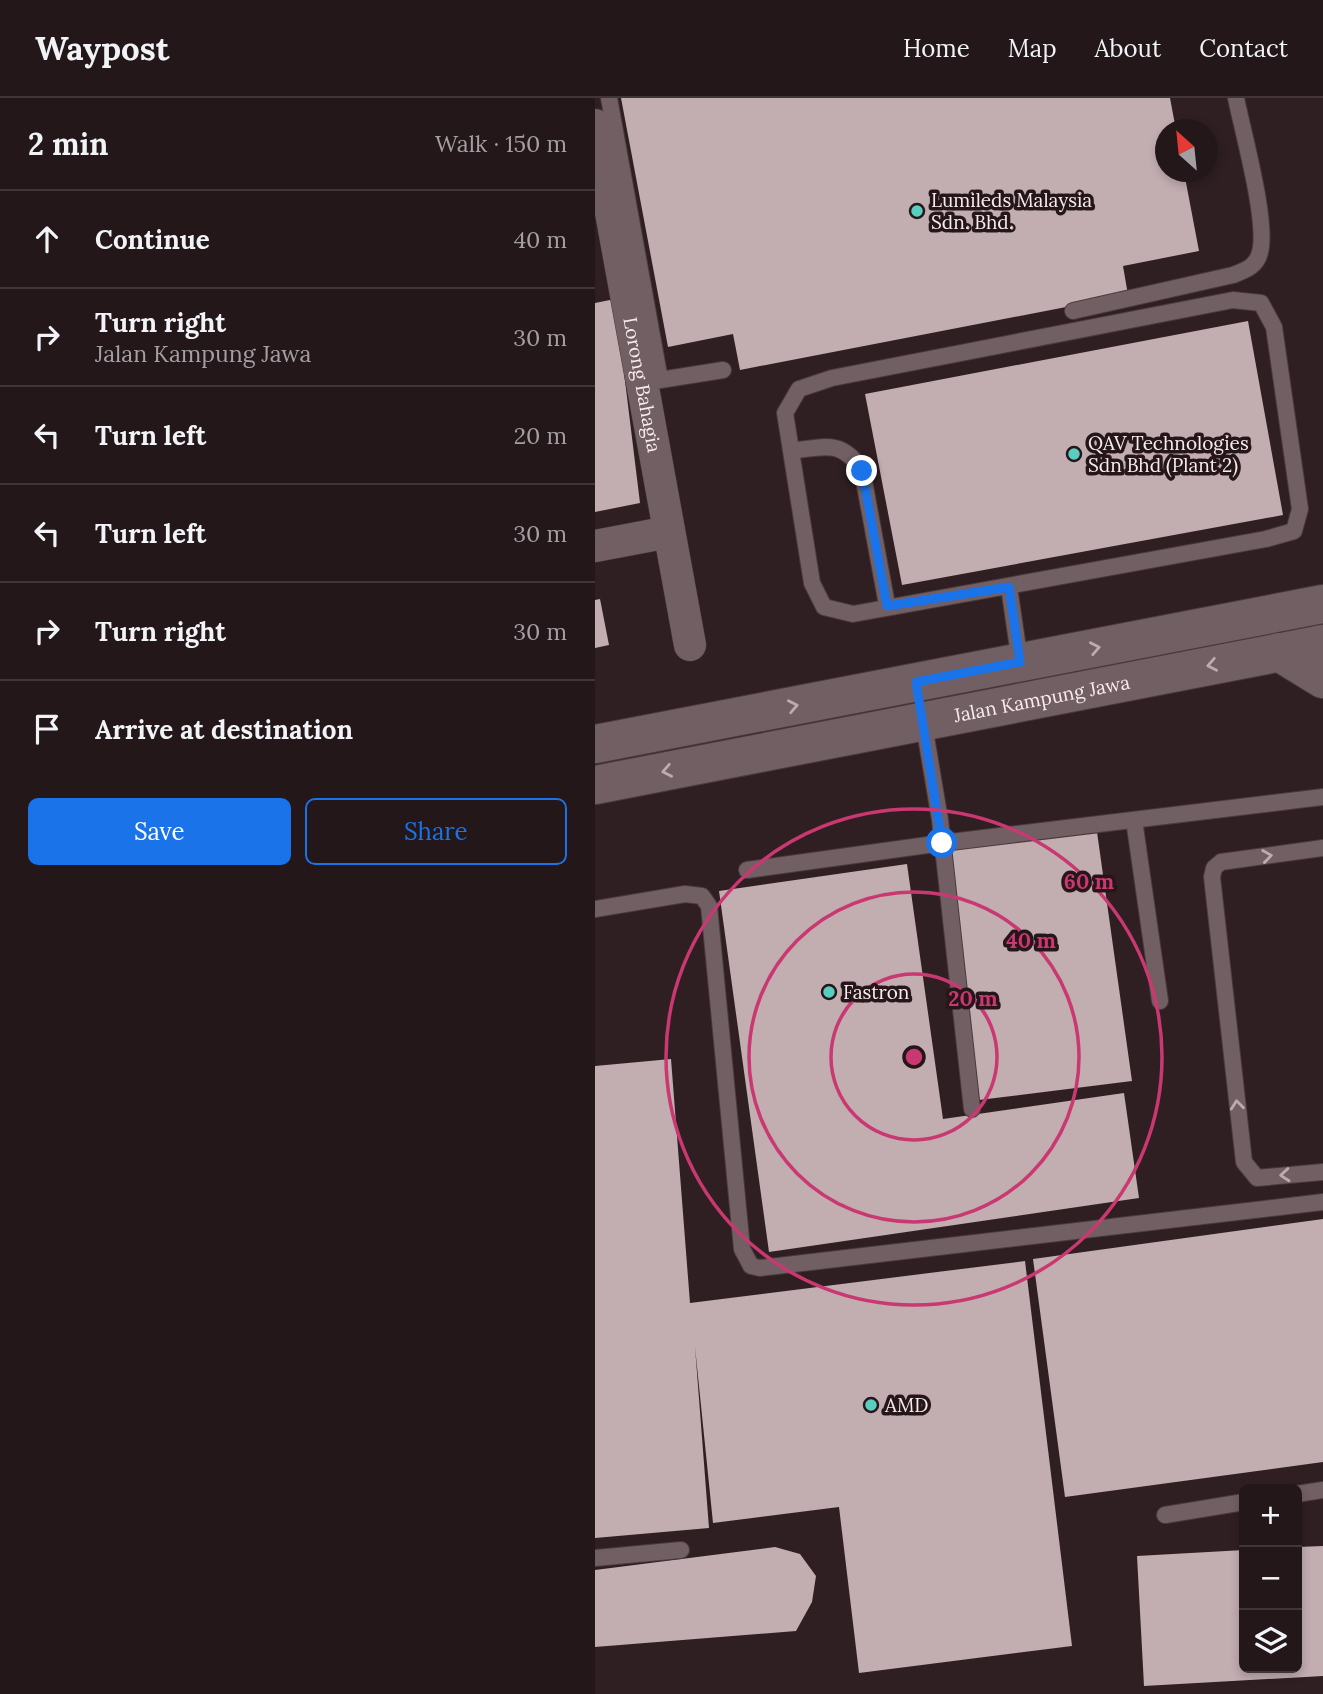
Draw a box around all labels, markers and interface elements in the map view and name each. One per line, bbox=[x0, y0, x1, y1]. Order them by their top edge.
text: Waypost bbox=[35, 27, 169, 69]
text: Home bbox=[903, 33, 970, 64]
text: Map bbox=[1008, 33, 1057, 64]
text: About bbox=[1095, 33, 1161, 64]
text: Contact bbox=[1199, 33, 1288, 64]
north arrow bbox=[1155, 119, 1218, 182]
text: 2 min bbox=[28, 125, 108, 163]
text: Walk · 150 m bbox=[435, 129, 567, 158]
place label: Lumileds Malaysia Sdn. Bhd. bbox=[931, 188, 1092, 234]
marker: Lumileds Malaysia Sdn. Bhd. bbox=[909, 203, 925, 219]
icon: ahead bbox=[28, 220, 66, 258]
text: Continue bbox=[95, 223, 210, 256]
text: 40 m bbox=[514, 225, 567, 254]
text: Turn right bbox=[95, 306, 226, 339]
street label: Lorong Bahagia bbox=[618, 315, 667, 455]
icon: right bbox=[28, 318, 66, 356]
text: 30 m bbox=[513, 323, 567, 352]
text: Jalan Kampung Jawa bbox=[95, 339, 311, 368]
icon: left bbox=[28, 416, 66, 454]
text: Turn left bbox=[95, 419, 206, 452]
text: 20 m bbox=[514, 421, 567, 450]
place label: QAV Technologies Sdn Bhd (Plant 2) bbox=[1088, 431, 1249, 478]
marker: QAV Technologies Sdn Bhd (Plant 2) bbox=[1066, 446, 1082, 462]
route end bbox=[846, 455, 877, 486]
icon: left bbox=[28, 514, 66, 552]
text: Turn left bbox=[95, 517, 206, 550]
text: 30 m bbox=[513, 519, 567, 548]
icon: right bbox=[28, 612, 66, 650]
text: Turn right bbox=[95, 615, 226, 648]
text: 30 m bbox=[513, 617, 567, 646]
one-way arrow bbox=[1089, 641, 1101, 656]
one-way arrow bbox=[1206, 656, 1218, 671]
street label: Jalan Kampung Jawa bbox=[951, 670, 1132, 727]
one-way arrow bbox=[787, 699, 799, 714]
icon: arrive bbox=[28, 710, 66, 748]
text: Arrive at destination bbox=[95, 713, 353, 746]
one-way arrow bbox=[661, 762, 673, 777]
button: Save bbox=[28, 798, 291, 865]
button: Share bbox=[305, 798, 567, 865]
route start bbox=[926, 827, 957, 858]
one-way arrow bbox=[1262, 848, 1273, 863]
text: 60 m bbox=[1064, 868, 1114, 895]
text: 40 m bbox=[1006, 927, 1056, 954]
place label: Fastron bbox=[843, 980, 909, 1004]
marker: Fastron bbox=[821, 984, 837, 1000]
text: 20 m bbox=[948, 985, 998, 1012]
centre of rings bbox=[902, 1045, 926, 1069]
one-way arrow bbox=[1230, 1100, 1245, 1111]
one-way arrow bbox=[1279, 1168, 1291, 1183]
place label: AMD bbox=[884, 1393, 929, 1417]
marker: AMD bbox=[863, 1397, 879, 1413]
map controls bbox=[1239, 1484, 1302, 1673]
button: + bbox=[1239, 1484, 1302, 1547]
button: − bbox=[1239, 1547, 1302, 1610]
button: layers bbox=[1239, 1610, 1302, 1673]

